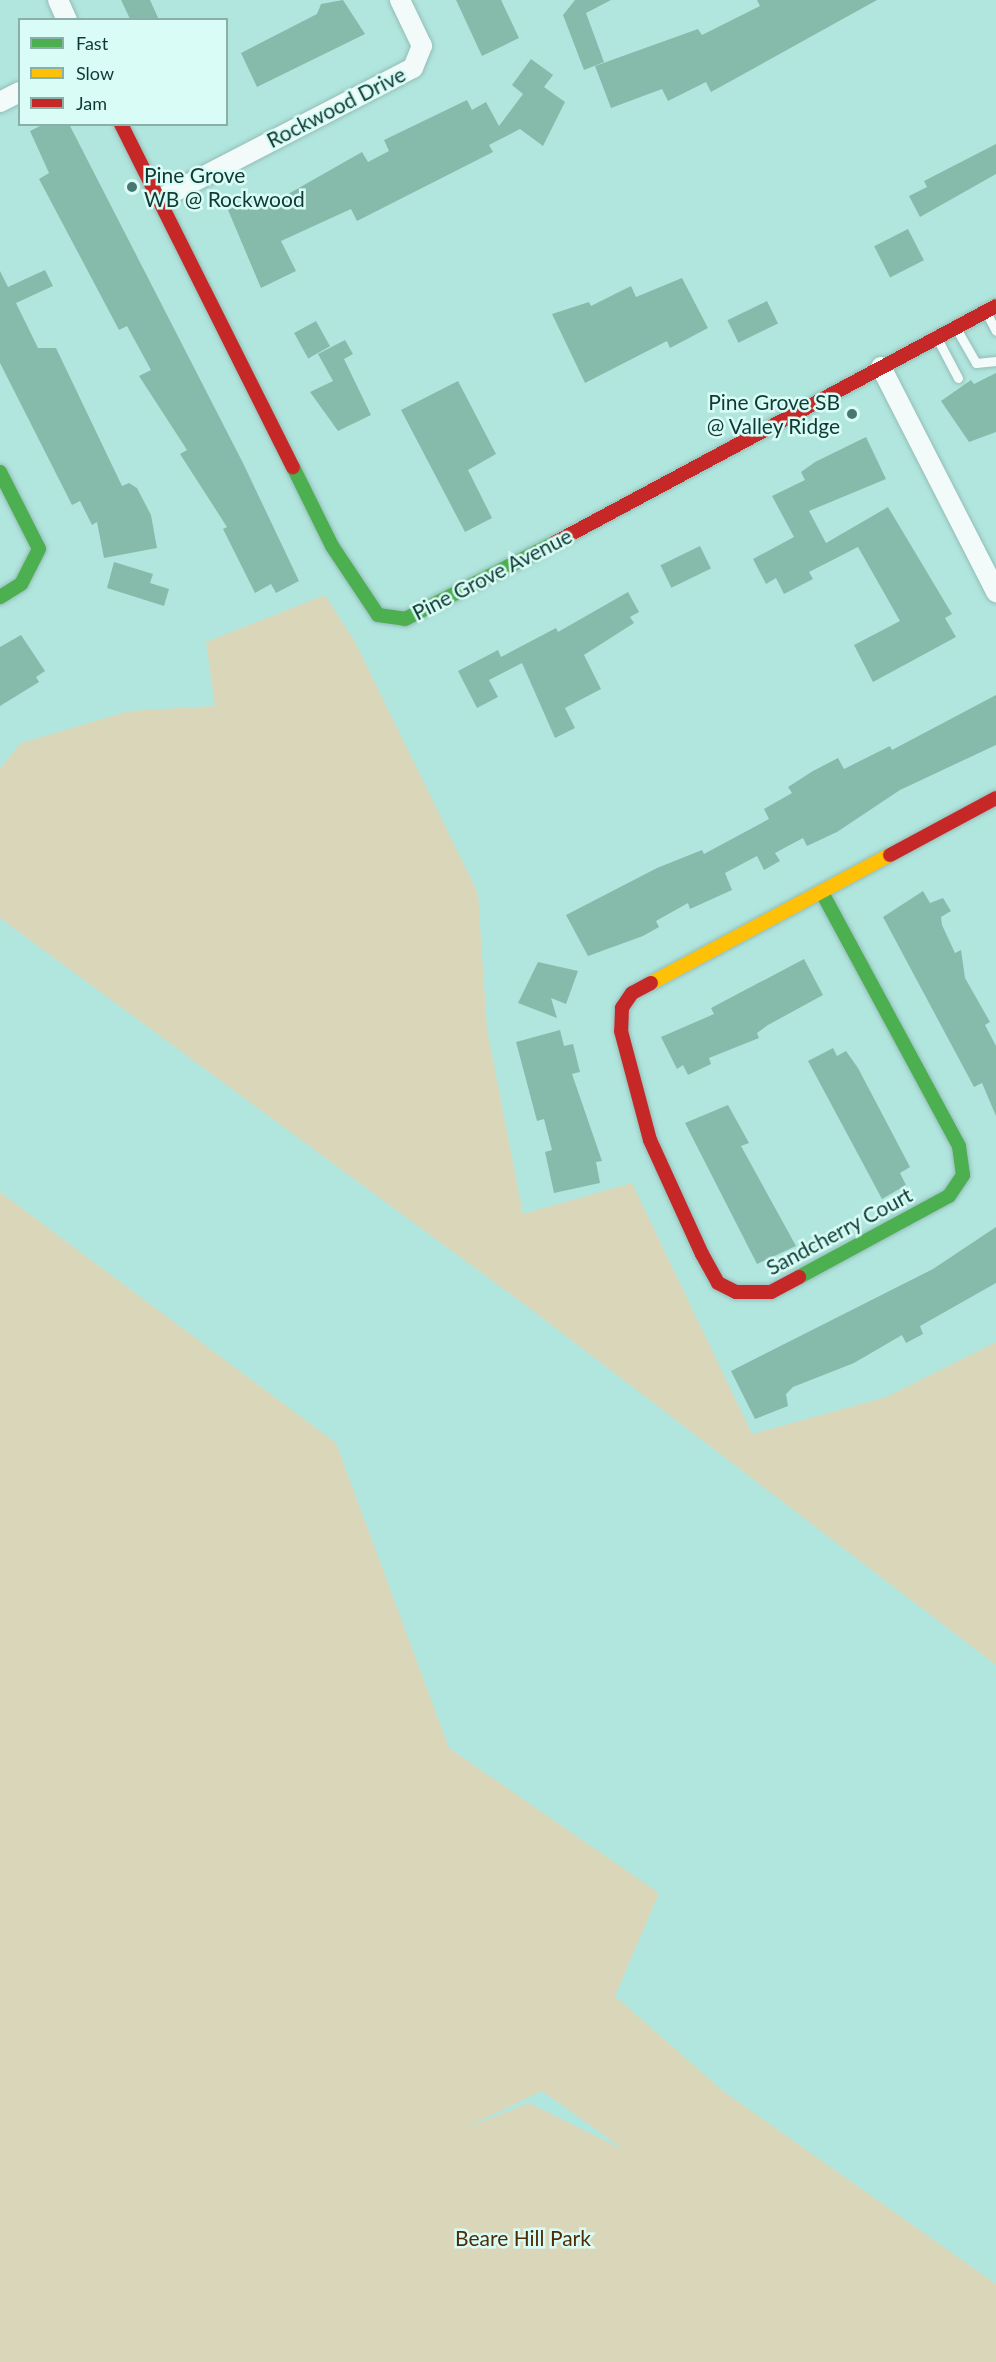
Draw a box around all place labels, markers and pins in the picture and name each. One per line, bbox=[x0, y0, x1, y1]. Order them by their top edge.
place label: Pine Grove WB @ Rockwood bbox=[144, 162, 305, 212]
marker: Pine Grove WB @ Rockwood bbox=[125, 180, 139, 194]
place label: Pine Grove SB @ Valley Ridge bbox=[705, 389, 840, 439]
marker: Pine Grove SB @ Valley Ridge bbox=[845, 407, 859, 421]

